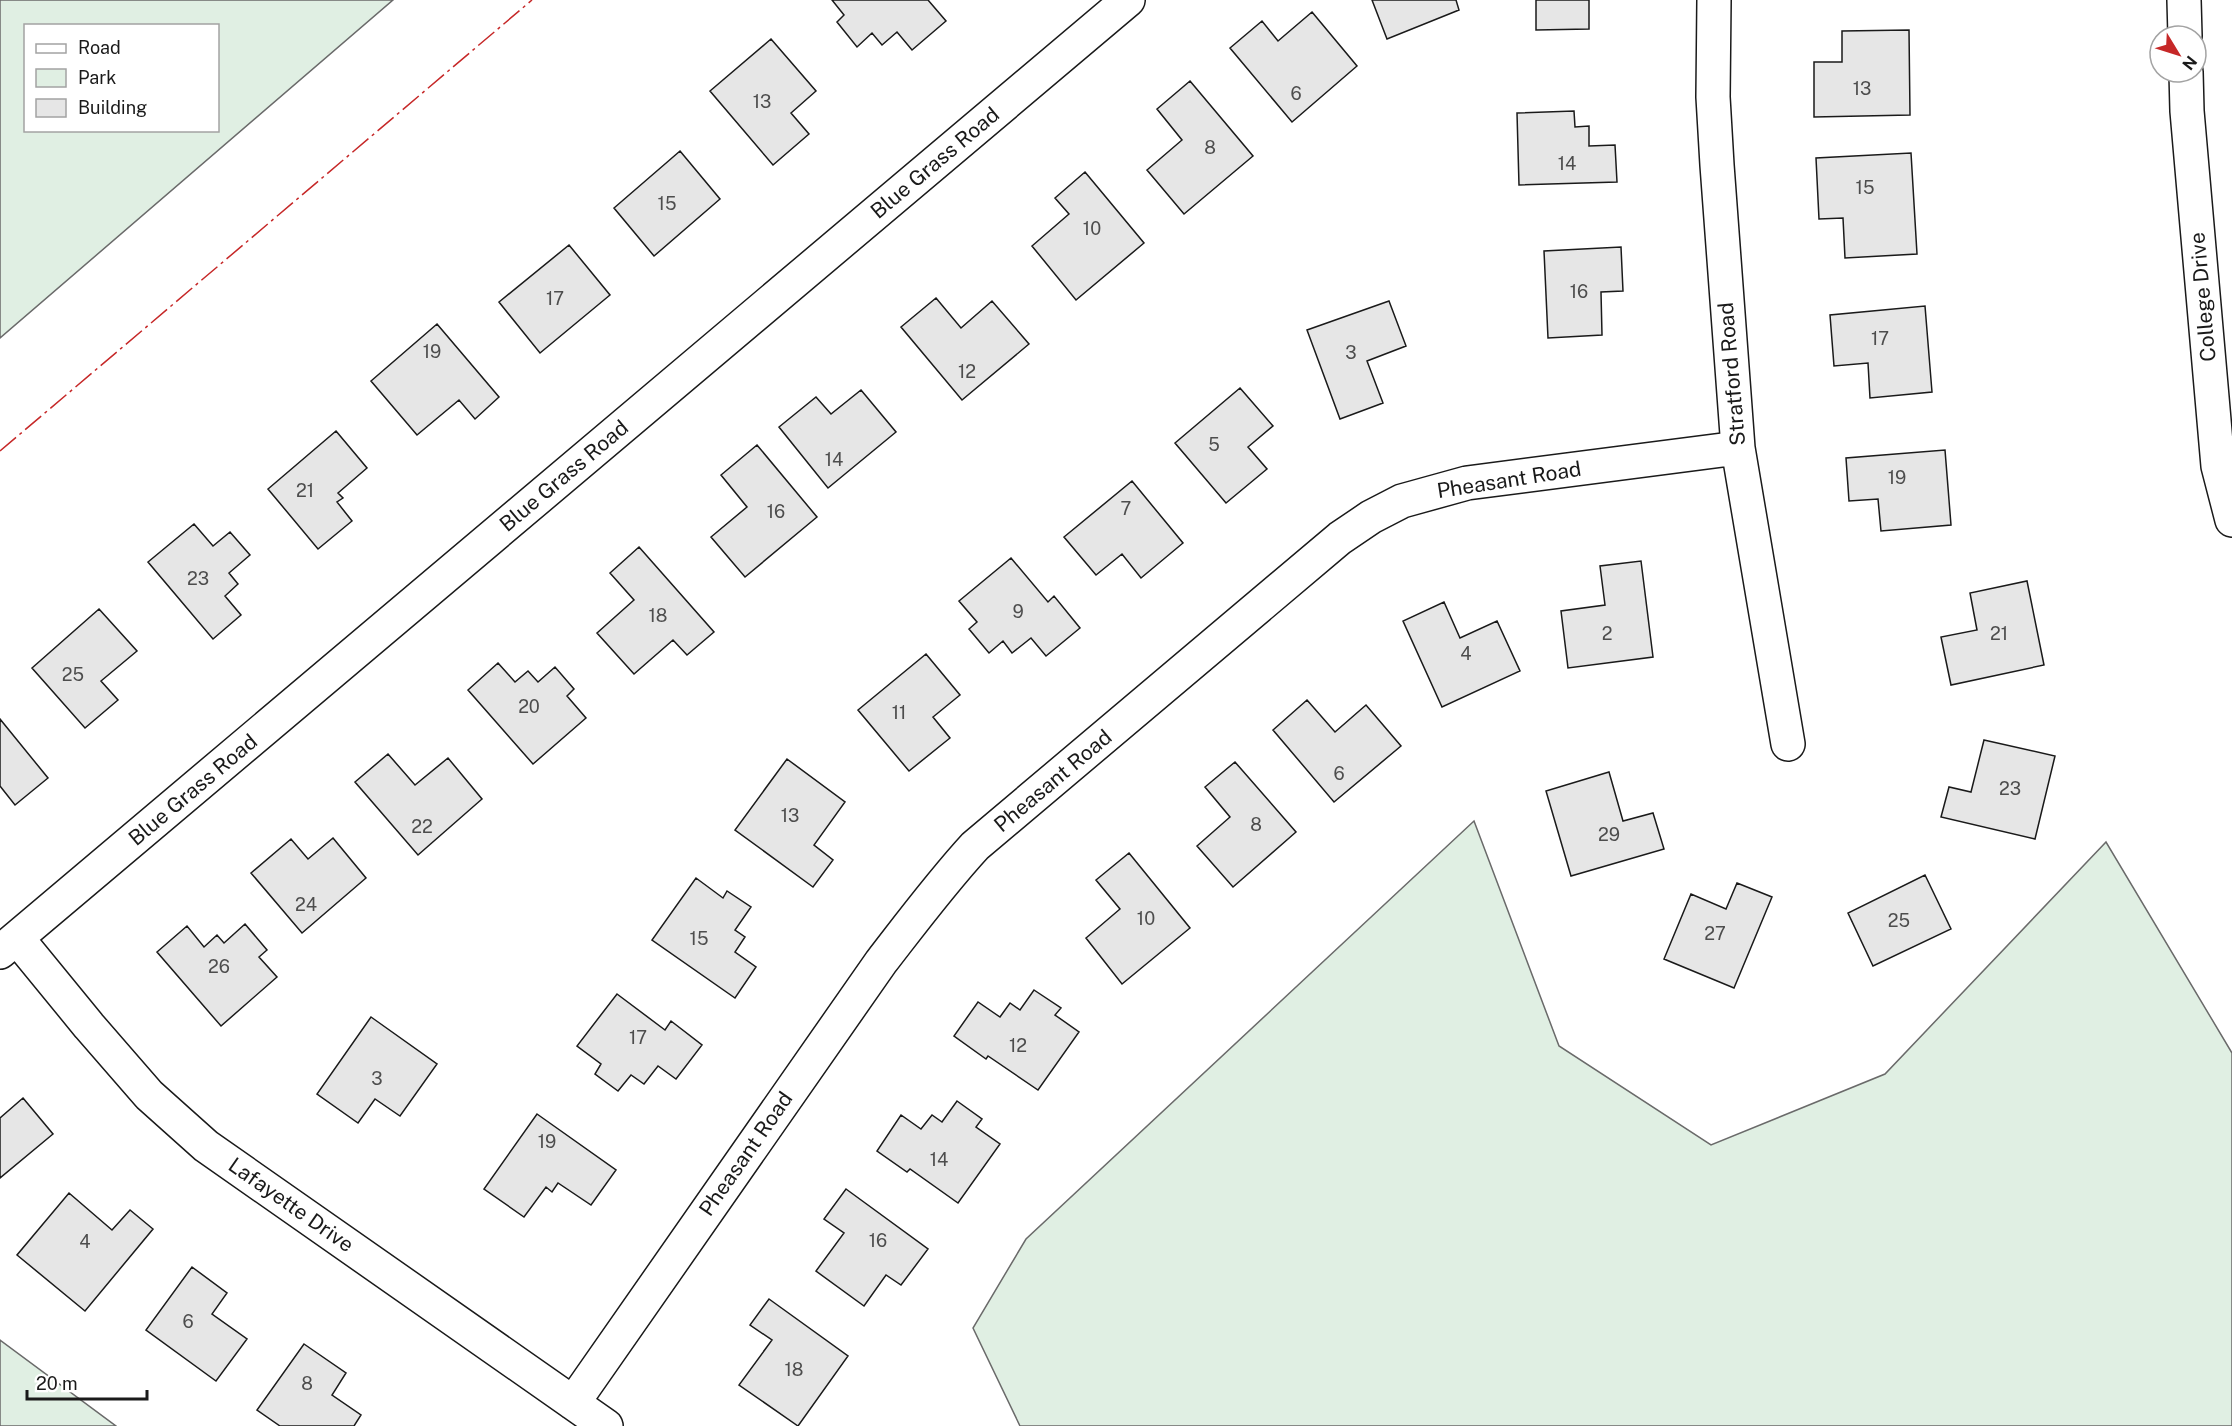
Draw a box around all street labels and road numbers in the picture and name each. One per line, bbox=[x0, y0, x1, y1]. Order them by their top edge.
street label: Blue Grass Road bbox=[865, 102, 1004, 224]
street label: College Drive bbox=[2184, 231, 2221, 363]
street label: Stratford Road bbox=[1713, 301, 1750, 447]
street label: Blue Grass Road bbox=[494, 415, 633, 537]
street label: Pheasant Road bbox=[1435, 456, 1583, 503]
street label: Pheasant Road bbox=[989, 724, 1117, 837]
street label: Blue Grass Road bbox=[123, 729, 262, 851]
street label: Pheasant Road bbox=[694, 1087, 798, 1221]
street label: Lafayette Drive bbox=[224, 1152, 359, 1257]

